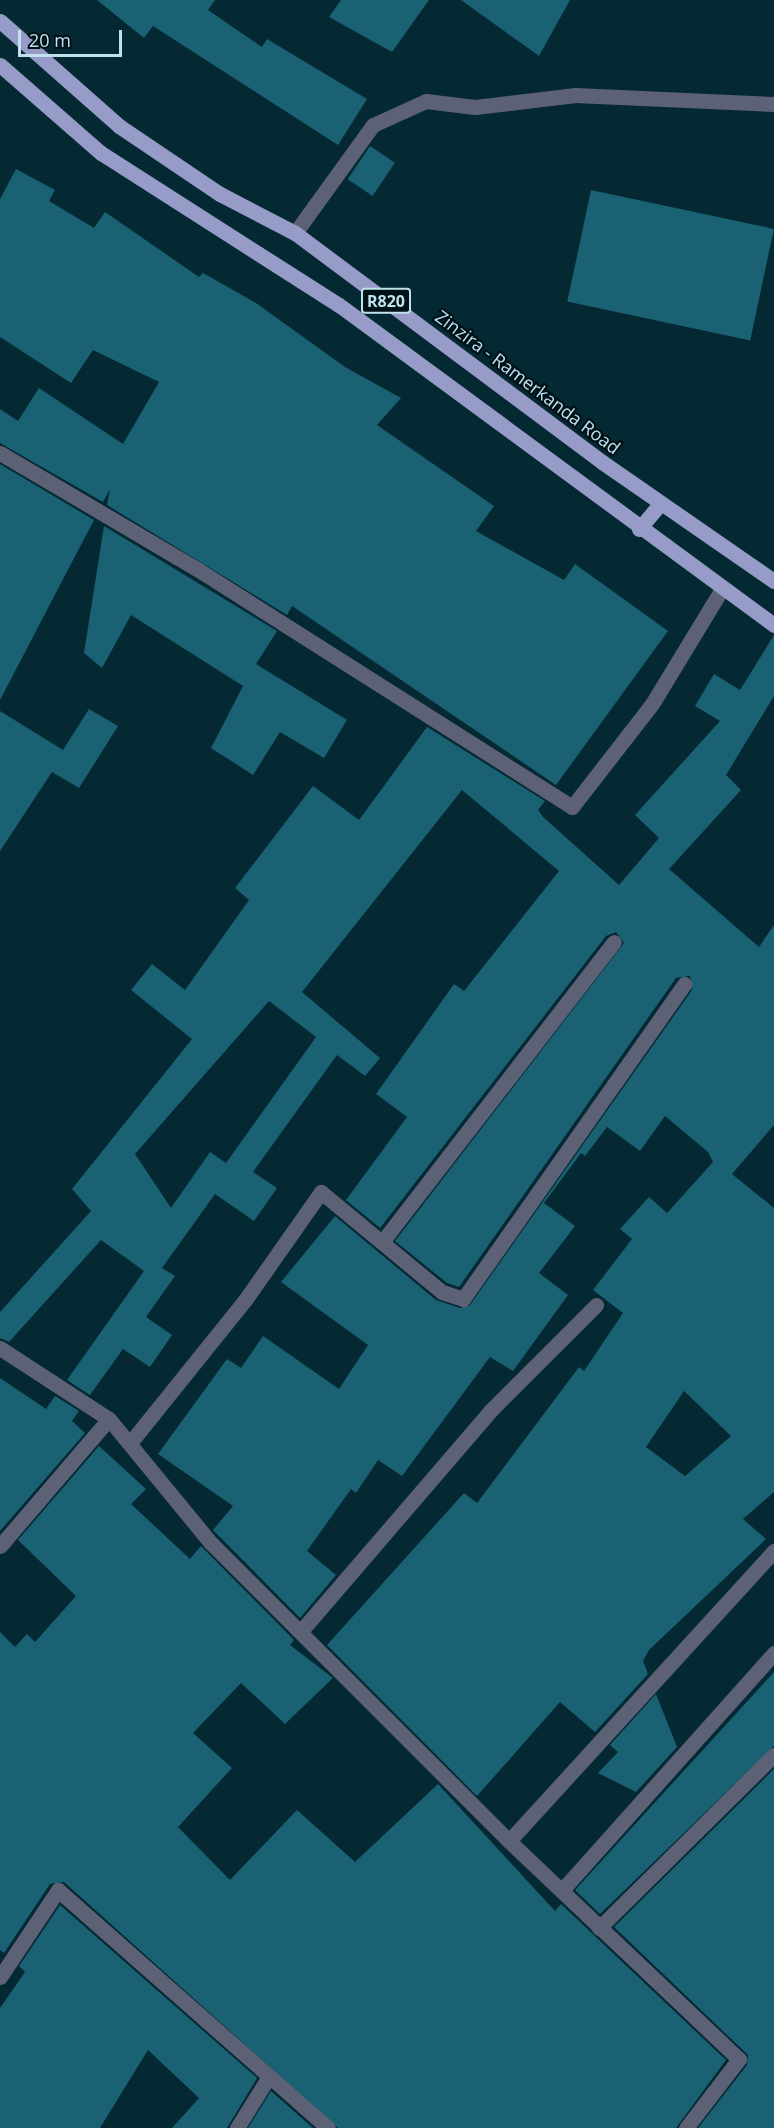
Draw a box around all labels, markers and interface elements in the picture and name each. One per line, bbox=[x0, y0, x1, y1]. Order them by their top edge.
scale bar bbox=[21, 18, 124, 56]
text: 20 m bbox=[29, 28, 71, 52]
road number: R820 bbox=[360, 288, 412, 314]
street label: Zinzira - Ramerkanda Road bbox=[431, 305, 625, 459]

